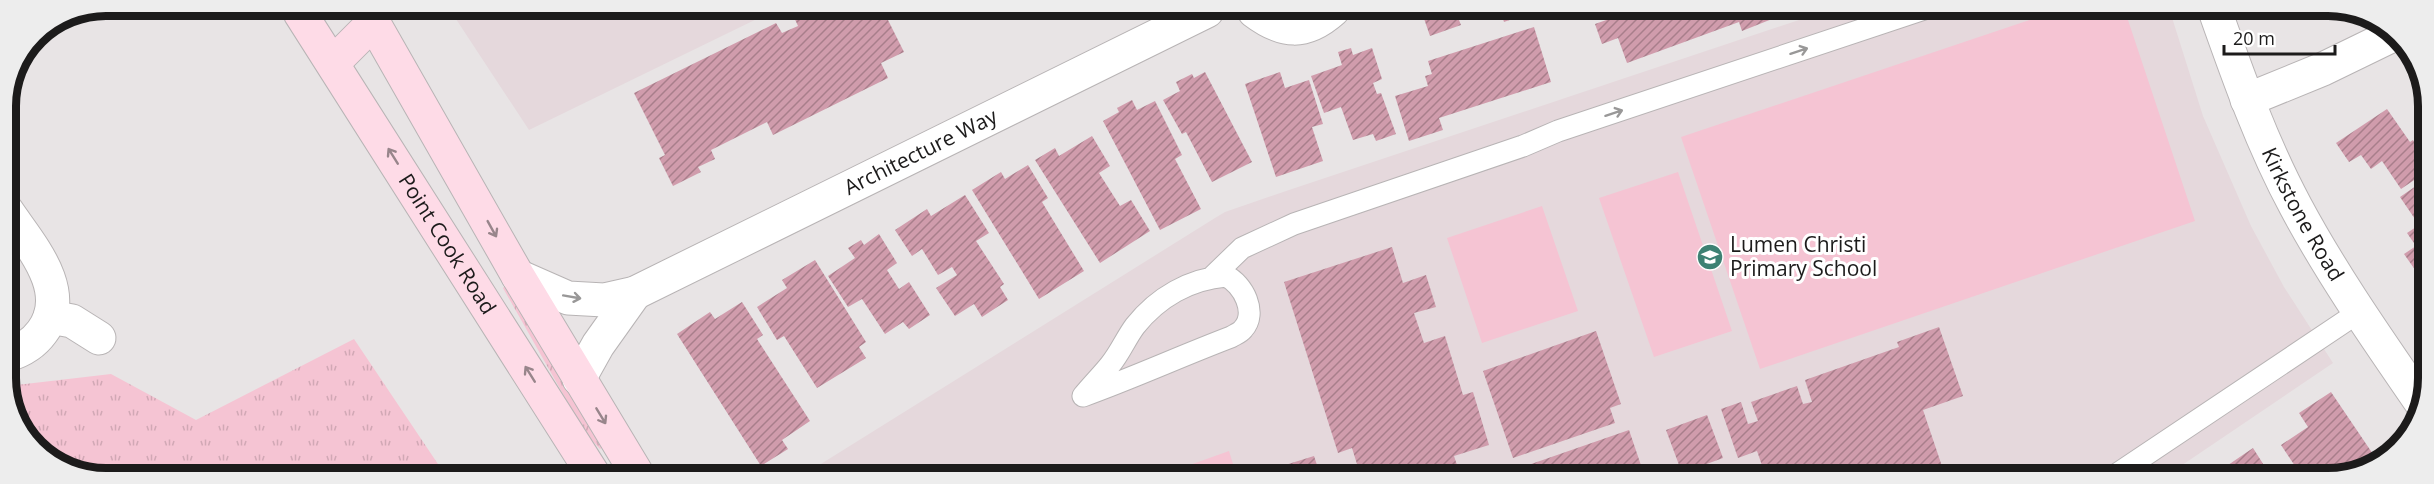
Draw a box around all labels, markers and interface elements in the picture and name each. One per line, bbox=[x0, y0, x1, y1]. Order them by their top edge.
scale bar bbox=[2224, 18, 2335, 56]
text: 20 m bbox=[2233, 26, 2275, 50]
one-way arrow bbox=[1789, 45, 1808, 56]
street label: Architecture Way bbox=[839, 101, 1002, 201]
one-way arrow bbox=[1604, 106, 1623, 117]
street label: Kirkstone Road bbox=[2256, 143, 2351, 286]
one-way arrow bbox=[386, 148, 399, 165]
street label: Point Cook Road bbox=[393, 168, 503, 319]
one-way arrow bbox=[487, 220, 498, 238]
place label: Lumen Christi Primary School bbox=[1730, 230, 1877, 282]
school or university icon: Lumen Christi Primary School bbox=[1695, 242, 1725, 272]
one-way arrow bbox=[562, 292, 582, 303]
one-way arrow bbox=[524, 366, 536, 383]
one-way arrow bbox=[596, 407, 608, 424]

